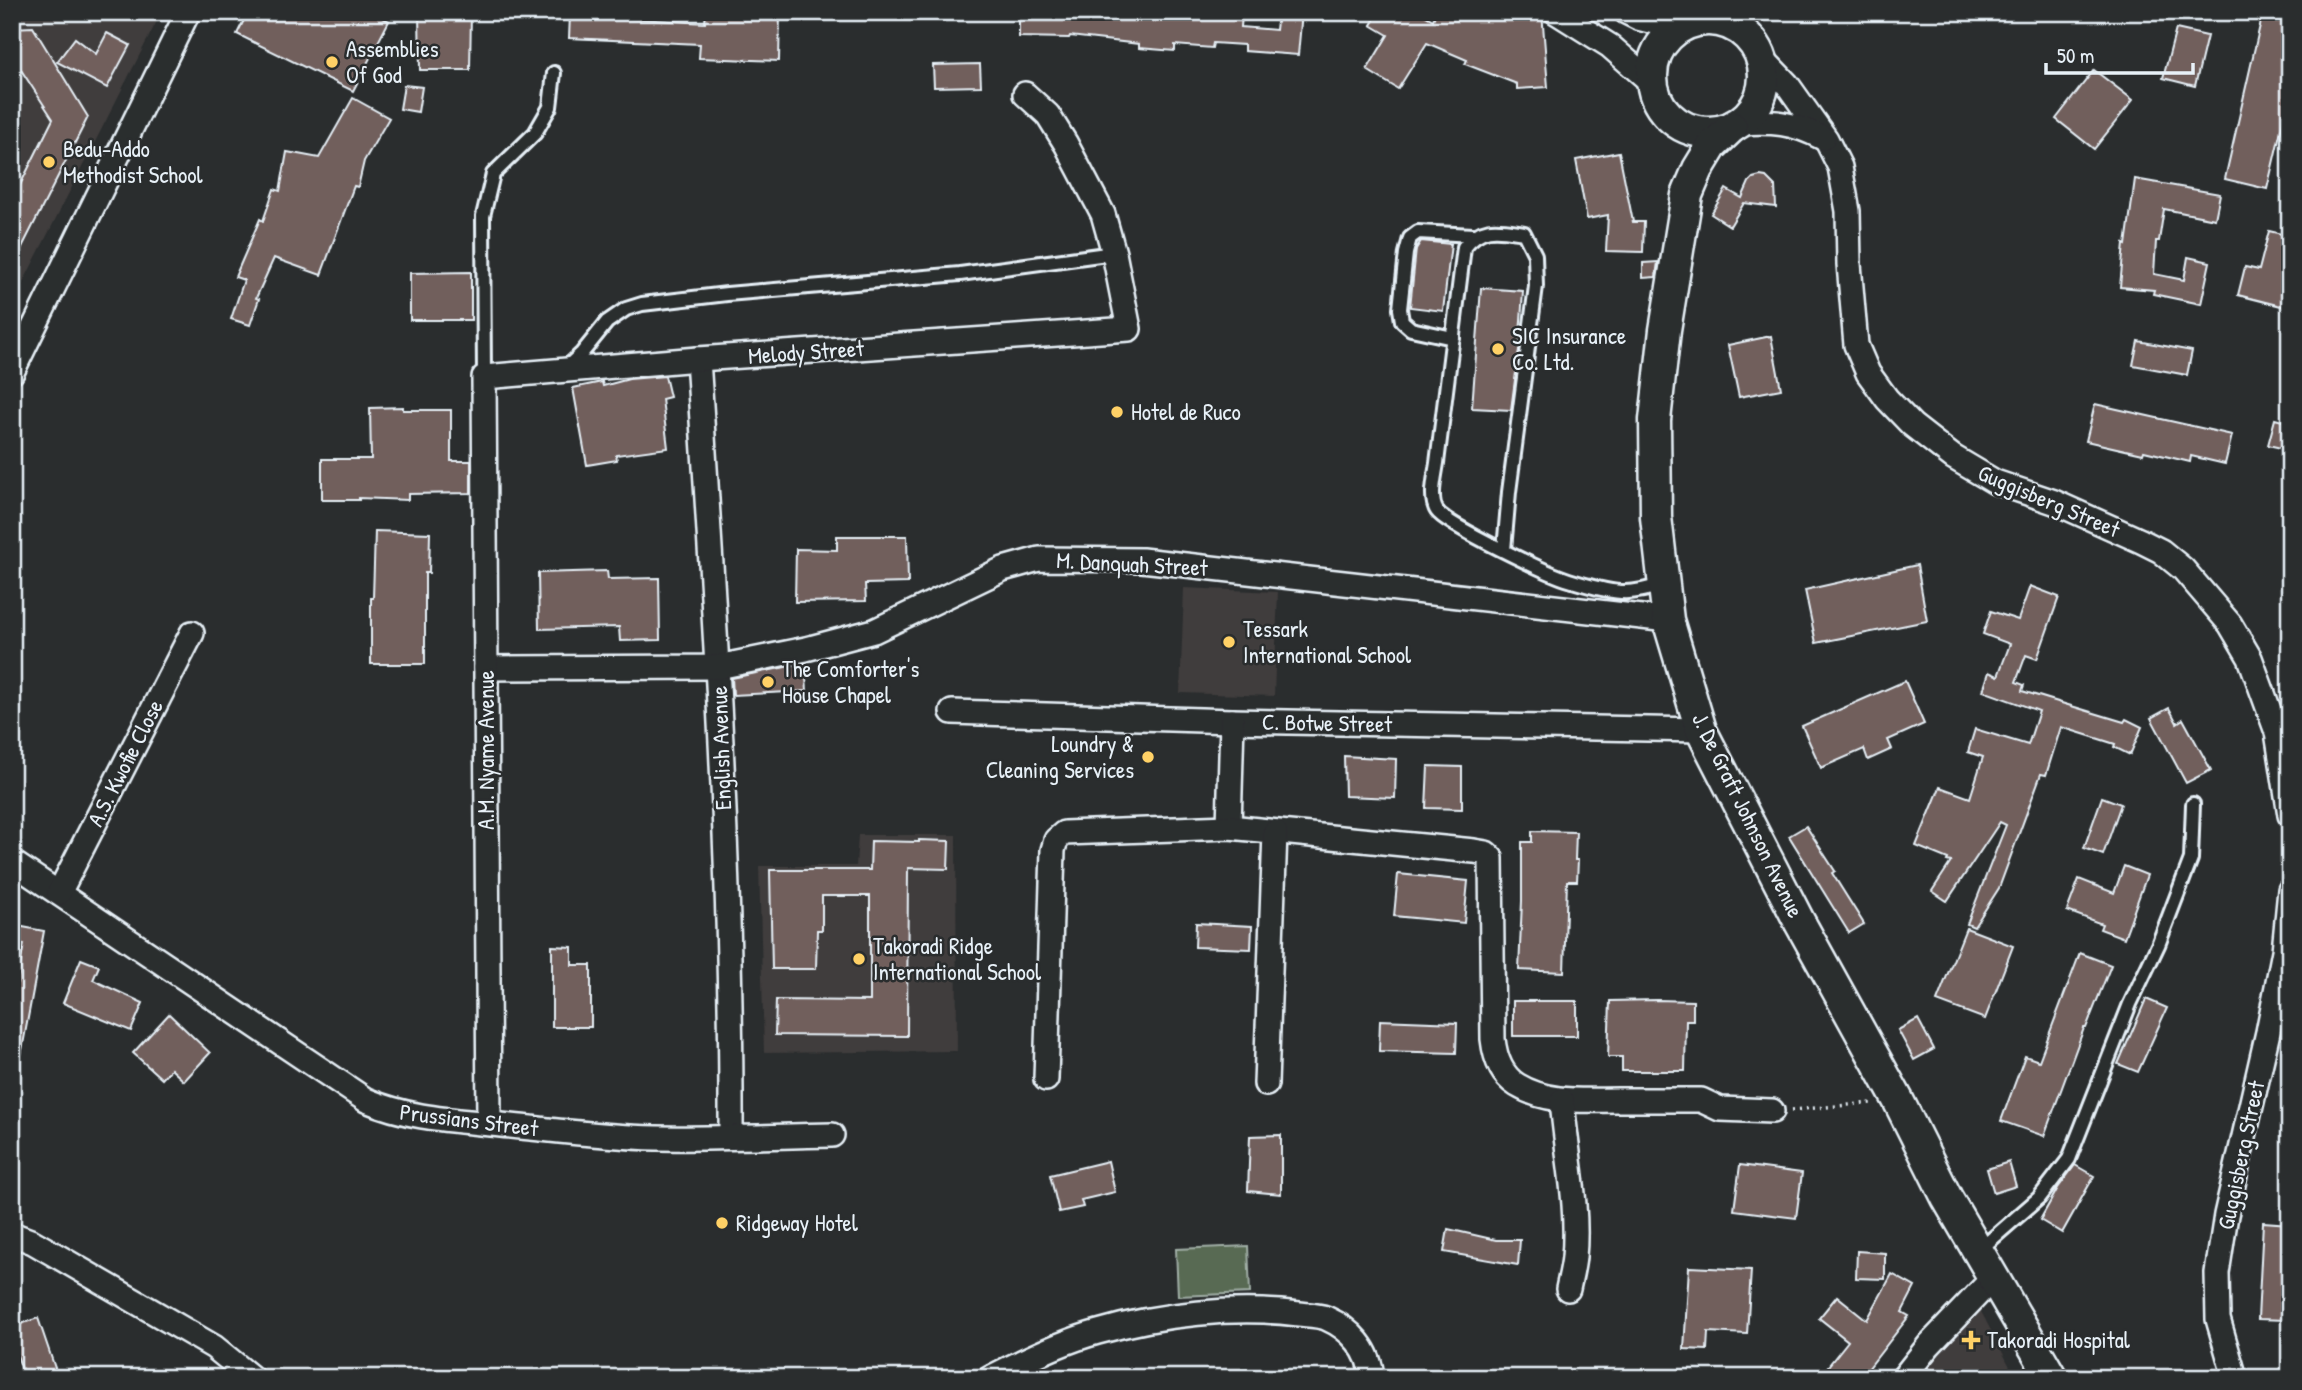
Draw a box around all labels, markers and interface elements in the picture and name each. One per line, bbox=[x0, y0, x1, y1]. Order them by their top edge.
scale bar bbox=[2046, 32, 2194, 76]
place label: Assemblies Of God bbox=[346, 33, 439, 90]
text: 50 m bbox=[2057, 41, 2094, 70]
marker: Assemblies Of God bbox=[324, 54, 340, 70]
place label: Bedu-Addo Methodist School bbox=[63, 133, 204, 190]
marker: Bedu-Addo Methodist School bbox=[41, 154, 57, 170]
place label: SIC Insurance Co. Ltd. bbox=[1512, 320, 1626, 377]
street label: Melody Street bbox=[747, 332, 866, 371]
marker: SIC Insurance Co. Ltd. bbox=[1490, 341, 1506, 357]
place label: Hotel de Ruco bbox=[1131, 396, 1241, 427]
marker: Hotel de Ruco bbox=[1109, 404, 1125, 420]
street label: Guggisberg Street bbox=[1974, 457, 2126, 545]
street label: M. Danquah Street bbox=[1056, 544, 1210, 583]
place label: Tessark International School bbox=[1243, 613, 1412, 670]
marker: Tessark International School bbox=[1221, 634, 1237, 650]
place label: The Comforter's House Chapel bbox=[782, 653, 919, 710]
street label: A.M. Nyame Avenue bbox=[470, 670, 501, 830]
marker: The Comforter's House Chapel bbox=[760, 674, 776, 690]
street label: English Avenue bbox=[703, 685, 738, 811]
street label: A.S. Kwofie Close bbox=[79, 694, 170, 832]
street label: C. Botwe Street bbox=[1262, 706, 1394, 739]
street label: J. De Graft Johnson Avenue bbox=[1685, 707, 1812, 922]
place label: Loundry & Cleaning Services bbox=[986, 728, 1134, 785]
marker: Loundry & Cleaning Services bbox=[1140, 749, 1156, 765]
place label: Takoradi Ridge International School bbox=[873, 930, 1042, 987]
marker: Takoradi Ridge International School bbox=[851, 951, 867, 967]
street label: Guggisberg Street bbox=[2210, 1077, 2272, 1232]
street label: Prussians Street bbox=[398, 1096, 541, 1143]
place label: Ridgeway Hotel bbox=[736, 1207, 859, 1238]
marker: Ridgeway Hotel bbox=[714, 1215, 730, 1231]
place label: Takoradi Hospital bbox=[1987, 1324, 2131, 1355]
marker: Takoradi Hospital bbox=[1961, 1330, 1981, 1350]

